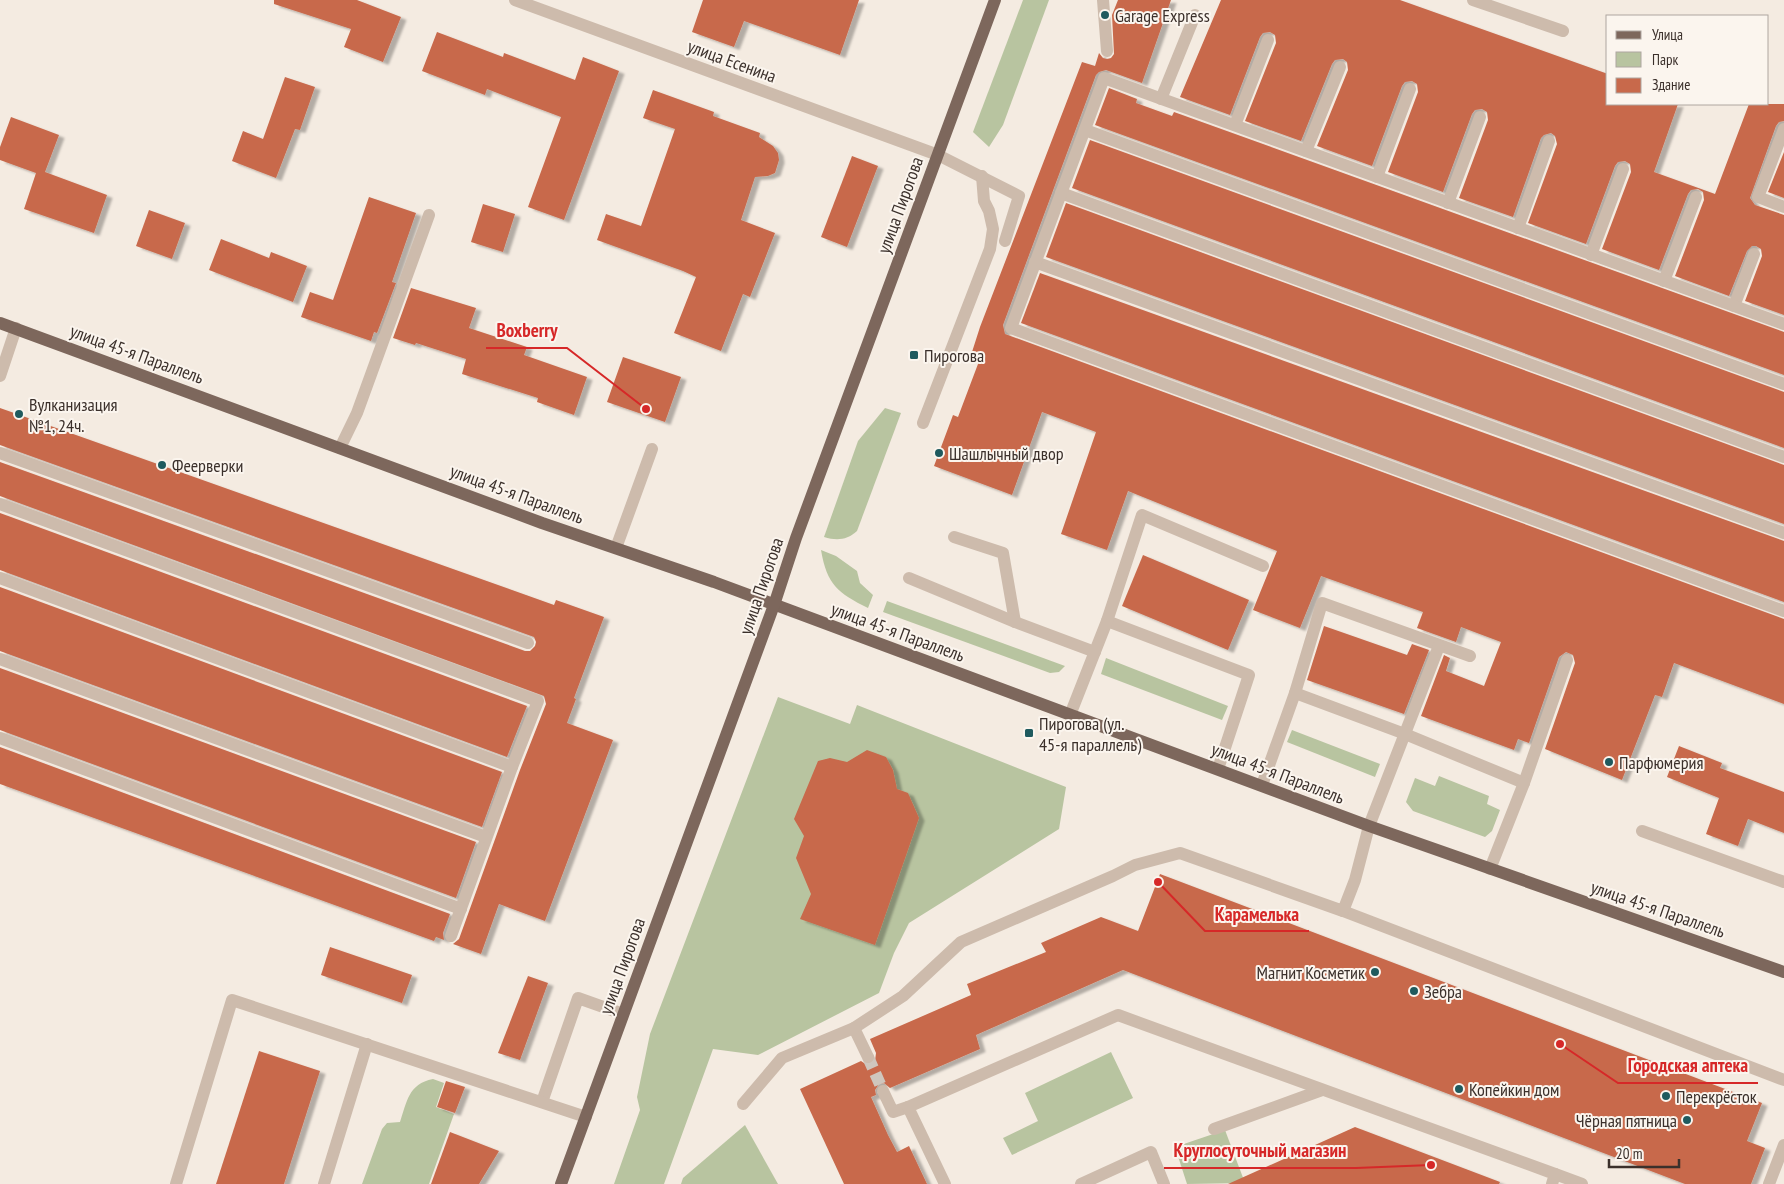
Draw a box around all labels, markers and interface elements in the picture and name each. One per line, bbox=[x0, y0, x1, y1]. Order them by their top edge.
place label: Garage Express bbox=[1115, 4, 1210, 27]
marker: Garage Express bbox=[1099, 9, 1111, 21]
legend bbox=[1606, 15, 1769, 105]
text: Улица bbox=[1652, 25, 1683, 44]
street label: улица Есенина bbox=[685, 34, 779, 88]
text: Парк bbox=[1652, 50, 1678, 69]
text: Здание bbox=[1652, 75, 1690, 94]
street label: улица Пирогова bbox=[872, 154, 928, 256]
callout: Boxberry bbox=[486, 314, 567, 348]
text: Boxberry bbox=[496, 318, 558, 342]
street label: улица 45-я Параллель bbox=[67, 319, 207, 389]
place label: Пирогова bbox=[924, 344, 984, 367]
marker: Пирогова bbox=[908, 349, 920, 361]
place label: Вулканизация №1, 24ч. bbox=[29, 393, 118, 437]
marker: Вулканизация №1, 24ч. bbox=[13, 408, 25, 420]
place label: Шашлычный двор bbox=[949, 442, 1064, 465]
marker: Шашлычный двор bbox=[933, 447, 945, 459]
place label: Феерверки bbox=[172, 454, 243, 477]
marker: Феерверки bbox=[156, 459, 168, 471]
street label: улица 45-я Параллель bbox=[447, 459, 587, 529]
street label: улица Пирогова bbox=[734, 534, 788, 638]
street label: улица 45-я Параллель bbox=[828, 597, 968, 667]
place label: Пирогова (ул. 45-я параллель) bbox=[1039, 712, 1142, 756]
marker: Пирогова (ул. 45-я параллель) bbox=[1023, 727, 1035, 739]
street label: улица 45-я Параллель bbox=[1208, 737, 1348, 809]
place label: Парфюмерия bbox=[1619, 751, 1703, 774]
marker: Парфюмерия bbox=[1603, 756, 1615, 768]
street label: улица 45-я Параллель bbox=[1588, 875, 1728, 943]
callout: Карамелька bbox=[1205, 897, 1309, 931]
text: Карамелька bbox=[1215, 902, 1299, 926]
street label: улица Пирогова bbox=[594, 915, 650, 1017]
place label: Магнит Косметик bbox=[1257, 961, 1365, 984]
marker: Магнит Косметик bbox=[1369, 966, 1381, 978]
place label: Зебра bbox=[1424, 980, 1462, 1003]
marker: Зебра bbox=[1408, 985, 1420, 997]
callout: Городская аптека bbox=[1618, 1049, 1758, 1083]
text: Городская аптека bbox=[1628, 1053, 1748, 1077]
place label: Копейкин дом bbox=[1469, 1078, 1559, 1101]
marker: Копейкин дом bbox=[1453, 1083, 1465, 1095]
place label: Перекрёсток bbox=[1676, 1085, 1757, 1108]
marker: Перекрёсток bbox=[1660, 1090, 1672, 1102]
place label: Чёрная пятница bbox=[1576, 1109, 1677, 1132]
marker: Чёрная пятница bbox=[1681, 1114, 1693, 1126]
callout: Круглосуточный магазин bbox=[1164, 1134, 1356, 1168]
scale bar bbox=[1609, 1136, 1679, 1168]
text: Круглосуточный магазин bbox=[1174, 1138, 1346, 1162]
text: 20 m bbox=[1616, 1144, 1642, 1163]

